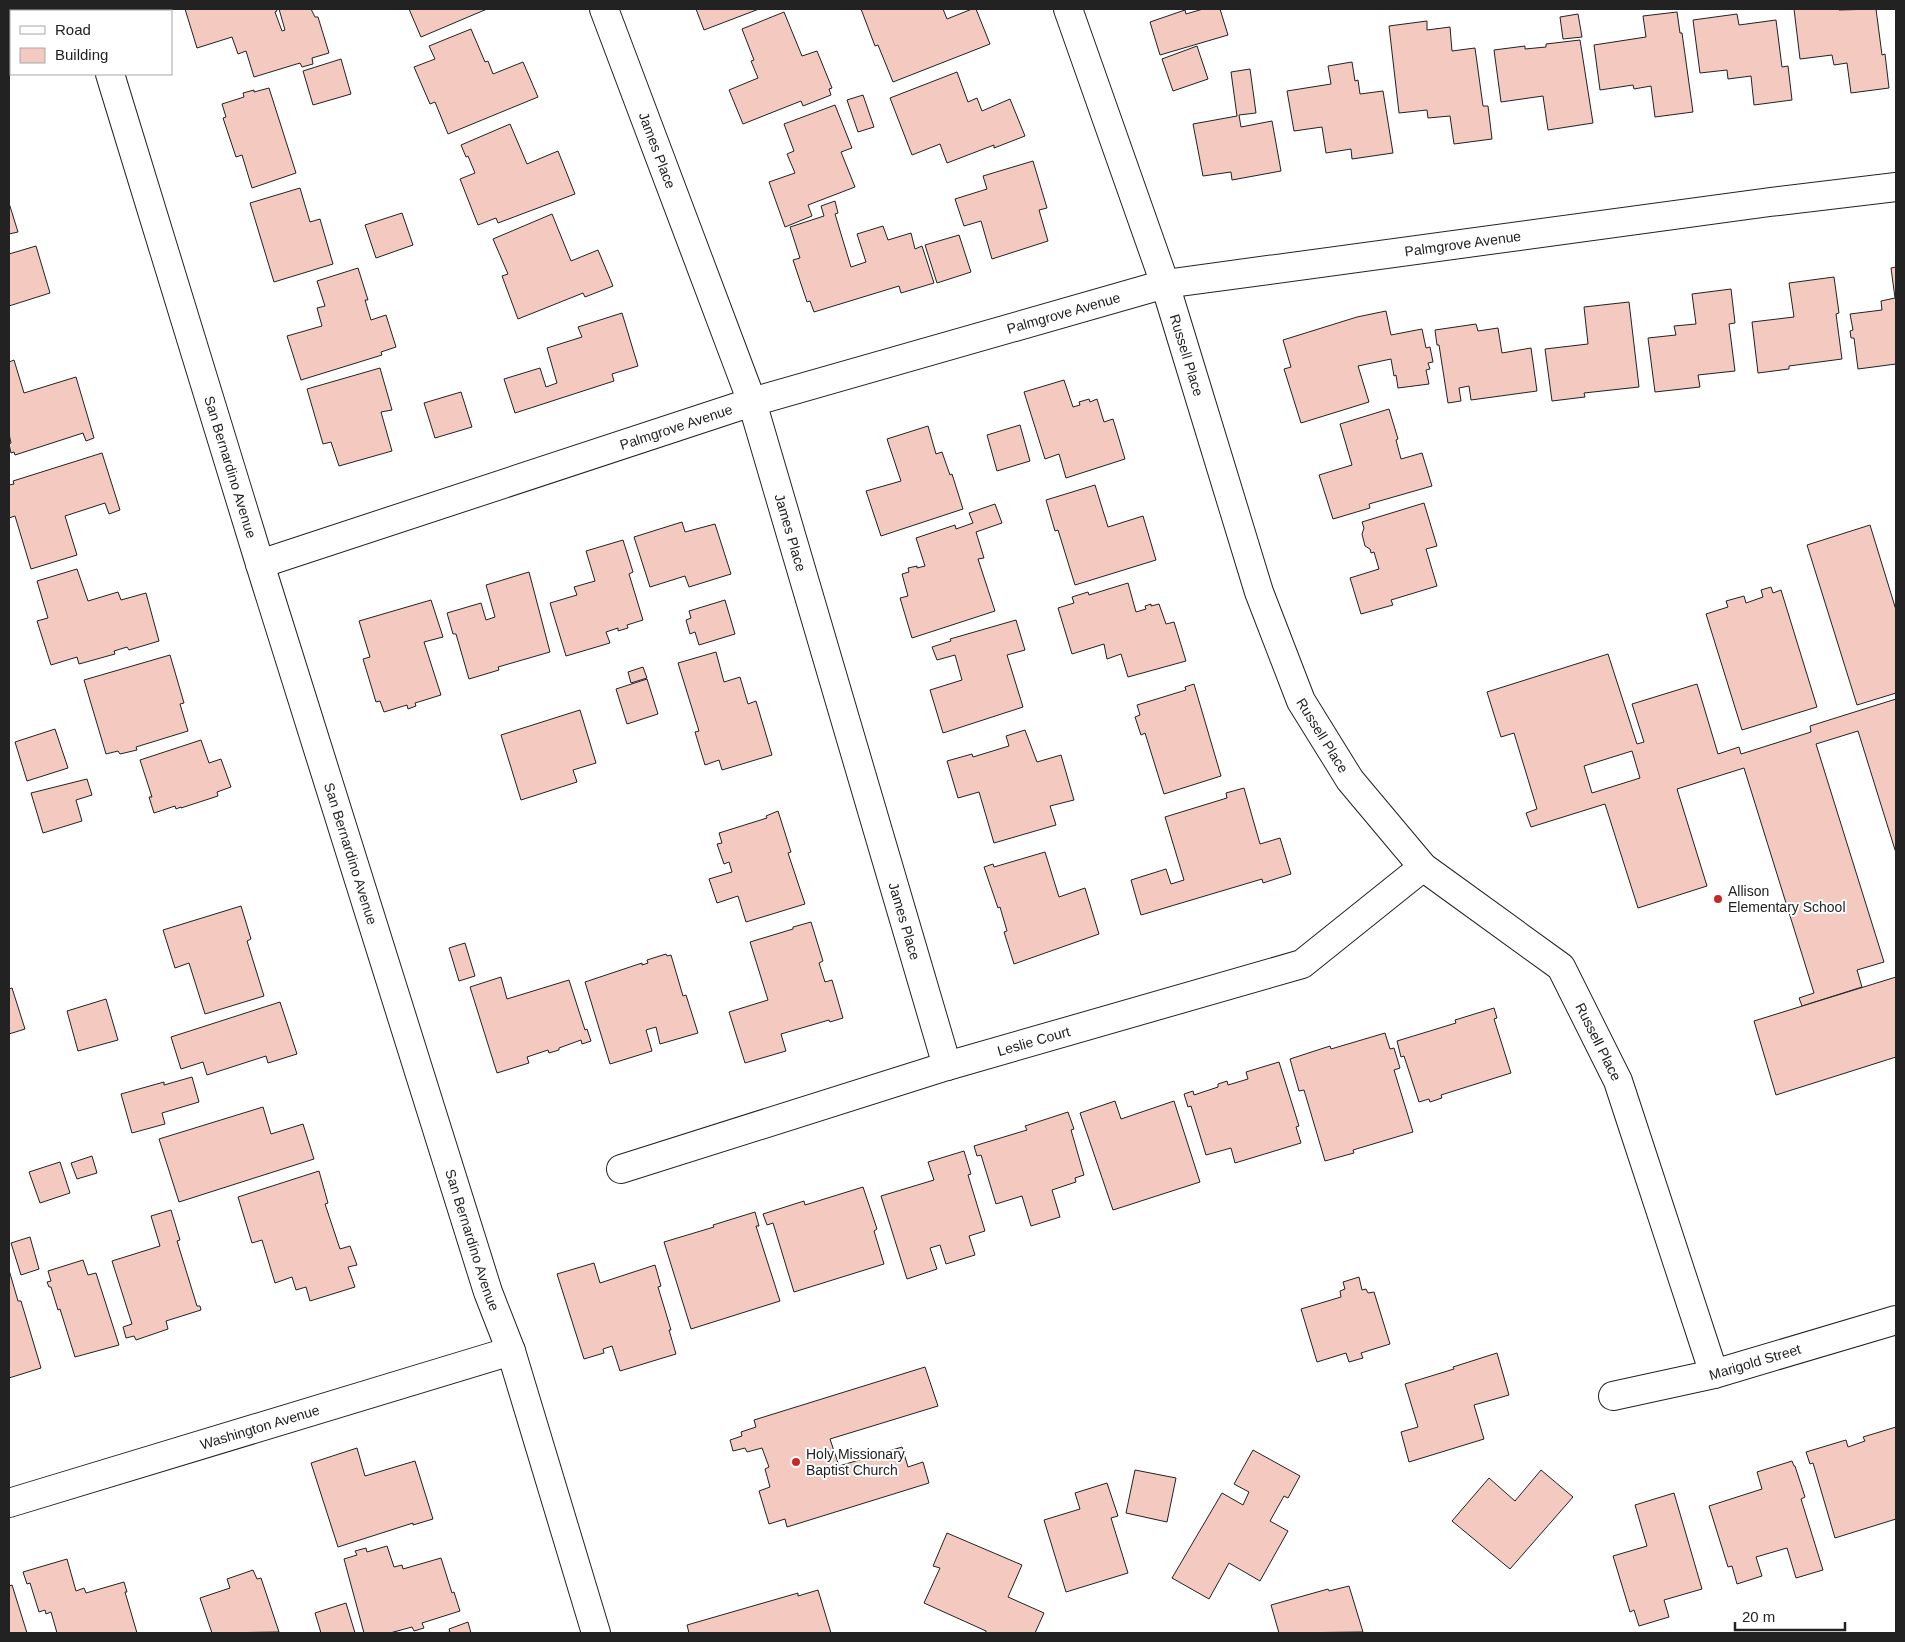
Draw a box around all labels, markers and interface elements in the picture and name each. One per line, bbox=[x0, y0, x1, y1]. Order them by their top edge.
legend bbox=[10, 10, 172, 75]
text: Road bbox=[55, 21, 91, 38]
text: Building bbox=[55, 46, 108, 63]
street label: James Place bbox=[636, 110, 679, 191]
street label: Palmgrove Avenue bbox=[1404, 228, 1522, 259]
street label: Palmgrove Avenue bbox=[1005, 289, 1122, 337]
street label: Russell Place bbox=[1167, 312, 1207, 398]
street label: San Bernardino Avenue bbox=[201, 394, 260, 540]
street label: Palmgrove Avenue bbox=[618, 401, 734, 453]
street label: James Place bbox=[771, 492, 809, 573]
street label: Russell Place bbox=[1293, 695, 1352, 776]
street label: San Bernardino Avenue bbox=[321, 781, 381, 927]
street label: James Place bbox=[885, 880, 923, 962]
place label: Allison Elementary School bbox=[1728, 883, 1846, 915]
marker: Allison Elementary School bbox=[1712, 893, 1724, 905]
street label: Russell Place bbox=[1572, 1000, 1625, 1084]
street label: Leslie Court bbox=[995, 1023, 1072, 1059]
street label: San Bernardino Avenue bbox=[442, 1167, 503, 1313]
street label: Marigold Street bbox=[1707, 1341, 1803, 1383]
street label: Washington Avenue bbox=[198, 1401, 322, 1453]
place label: Holy Missionary Baptist Church bbox=[806, 1446, 905, 1478]
marker: Holy Missionary Baptist Church bbox=[790, 1456, 802, 1468]
scale bar bbox=[1735, 1600, 1845, 1632]
text: 20 m bbox=[1742, 1608, 1775, 1625]

